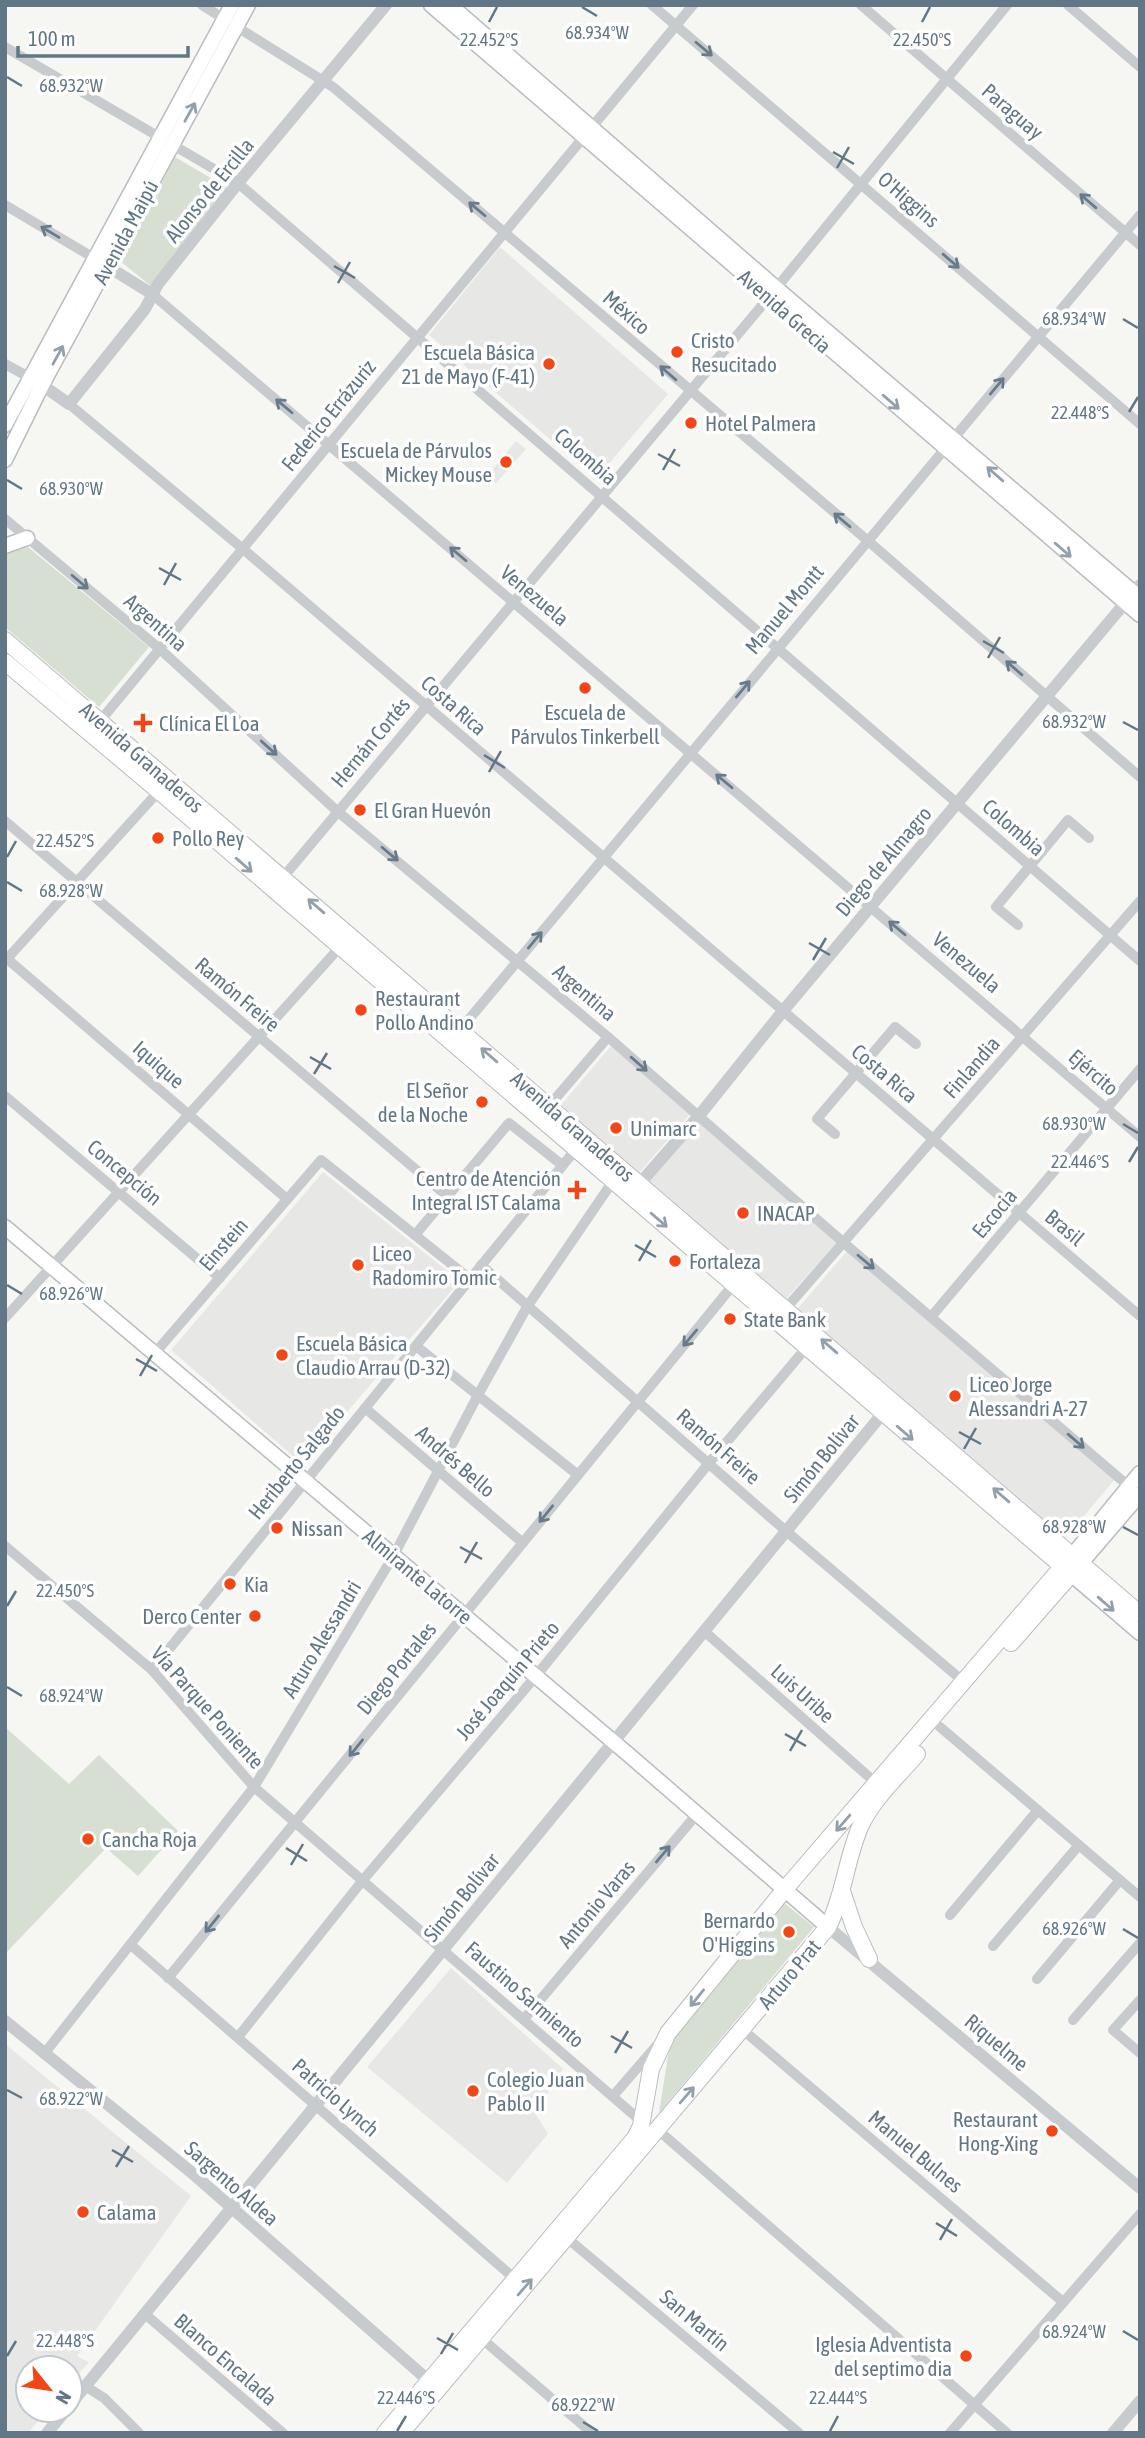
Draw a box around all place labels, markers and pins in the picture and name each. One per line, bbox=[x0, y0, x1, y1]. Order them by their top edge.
place label: Cristo Resucitado bbox=[691, 328, 777, 376]
place label: Escuela Básica 21 de Mayo (F-41) bbox=[401, 340, 535, 388]
marker: Cristo Resucitado bbox=[669, 344, 685, 360]
marker: Escuela Básica 21 de Mayo (F-41) bbox=[541, 356, 557, 372]
place label: Hotel Palmera bbox=[705, 411, 816, 435]
marker: Hotel Palmera bbox=[683, 415, 699, 431]
place label: Escuela de Párvulos Mickey Mouse bbox=[340, 438, 492, 486]
marker: Escuela de Párvulos Mickey Mouse bbox=[498, 454, 514, 470]
marker: Escuela de Párvulos Tinkerbell bbox=[577, 680, 593, 696]
place label: Escuela de Párvulos Tinkerbell bbox=[510, 700, 660, 748]
place label: Clínica El Loa bbox=[159, 711, 259, 735]
marker: Clínica El Loa bbox=[133, 713, 153, 733]
place label: El Gran Huevón bbox=[374, 798, 491, 822]
marker: El Gran Huevón bbox=[352, 802, 368, 818]
place label: Pollo Rey bbox=[172, 826, 244, 850]
marker: Pollo Rey bbox=[150, 830, 166, 846]
place label: Restaurant Pollo Andino bbox=[375, 986, 474, 1034]
marker: Restaurant Pollo Andino bbox=[353, 1002, 369, 1018]
place label: El Señor de la Noche bbox=[378, 1078, 469, 1126]
marker: El Señor de la Noche bbox=[474, 1094, 490, 1110]
place label: Unimarc bbox=[630, 1116, 696, 1140]
marker: Unimarc bbox=[608, 1120, 624, 1136]
place label: Centro de Atención Integral IST Calama bbox=[411, 1166, 561, 1214]
marker: Centro de Atención Integral IST Calama bbox=[567, 1180, 587, 1200]
place label: INACAP bbox=[757, 1201, 815, 1225]
marker: INACAP bbox=[735, 1205, 751, 1221]
place label: Liceo Radomiro Tomic bbox=[372, 1241, 497, 1289]
place label: Fortaleza bbox=[689, 1249, 761, 1273]
marker: Fortaleza bbox=[667, 1253, 683, 1269]
marker: Liceo Radomiro Tomic bbox=[350, 1257, 366, 1273]
place label: State Bank bbox=[744, 1307, 826, 1331]
marker: State Bank bbox=[722, 1311, 738, 1327]
place label: Escuela Básica Claudio Arrau (D-32) bbox=[296, 1331, 450, 1379]
marker: Escuela Básica Claudio Arrau (D-32) bbox=[274, 1347, 290, 1363]
place label: Liceo Jorge Alessandri A-27 bbox=[969, 1372, 1088, 1420]
marker: Liceo Jorge Alessandri A-27 bbox=[947, 1388, 963, 1404]
place label: Nissan bbox=[291, 1516, 343, 1540]
marker: Nissan bbox=[269, 1520, 285, 1536]
place label: Kia bbox=[244, 1572, 269, 1596]
marker: Kia bbox=[222, 1576, 238, 1592]
place label: Derco Center bbox=[142, 1604, 242, 1628]
marker: Derco Center bbox=[247, 1608, 263, 1624]
place label: Cancha Roja bbox=[102, 1827, 197, 1851]
marker: Cancha Roja bbox=[80, 1831, 96, 1847]
place label: Bernardo O'Higgins bbox=[702, 1908, 775, 1956]
marker: Bernardo O'Higgins bbox=[781, 1924, 797, 1940]
place label: Colegio Juan Pablo II bbox=[487, 2067, 585, 2115]
marker: Colegio Juan Pablo II bbox=[465, 2083, 481, 2099]
place label: Restaurant Hong-Xing bbox=[953, 2107, 1038, 2155]
marker: Restaurant Hong-Xing bbox=[1044, 2123, 1060, 2139]
place label: Calama bbox=[97, 2200, 156, 2224]
marker: Calama bbox=[75, 2204, 91, 2220]
place label: Iglesia Adventista del septimo dia bbox=[815, 2332, 952, 2380]
marker: Iglesia Adventista del septimo dia bbox=[958, 2348, 974, 2364]

